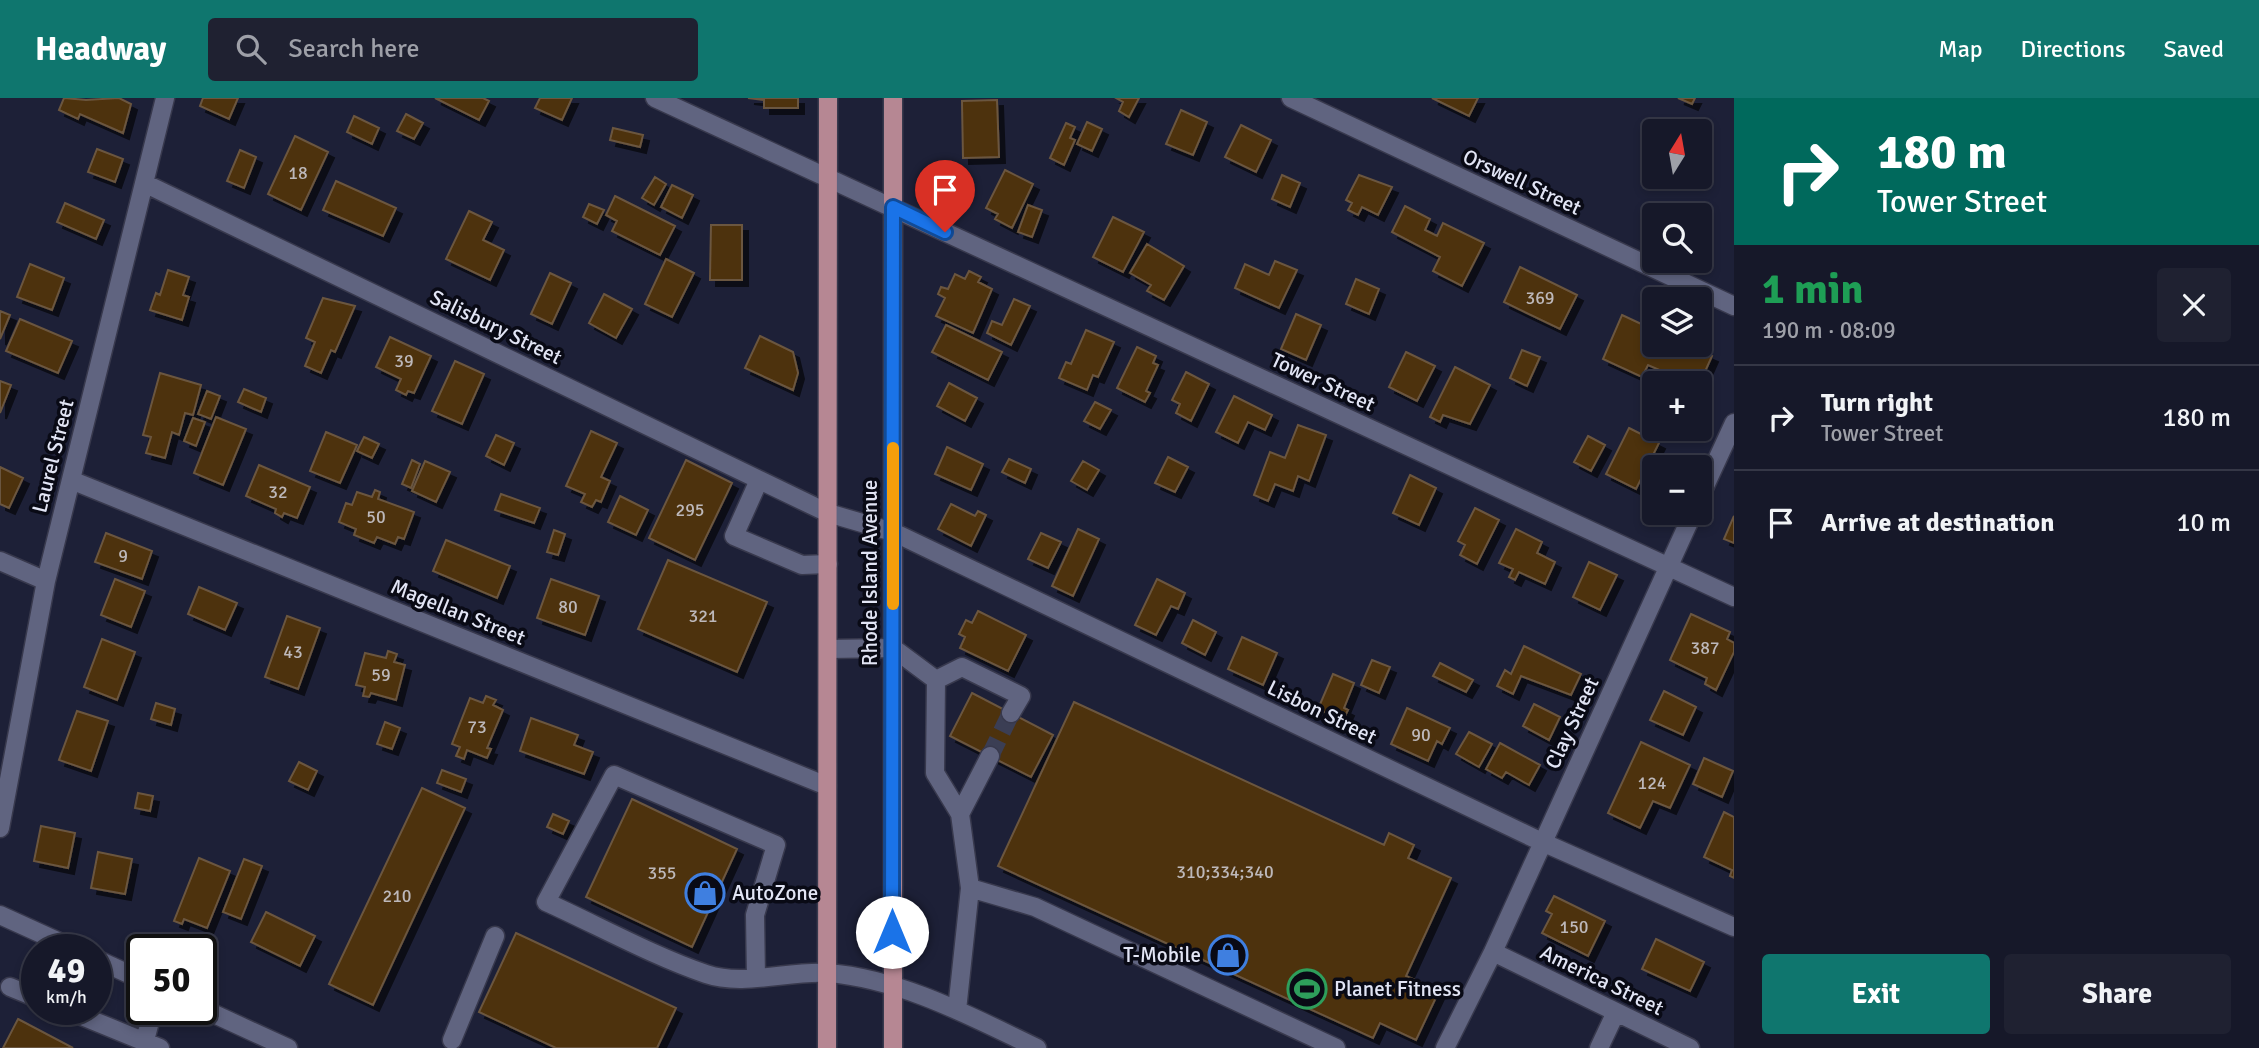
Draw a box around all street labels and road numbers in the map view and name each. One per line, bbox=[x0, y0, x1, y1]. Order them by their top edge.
street label: Orswell Street bbox=[1459, 143, 1585, 221]
street label: Salisbury Street bbox=[426, 284, 566, 370]
street label: Tower Street bbox=[1267, 347, 1379, 417]
street label: Laurel Street bbox=[26, 396, 80, 516]
street label: Rhode Island Avenue bbox=[857, 480, 883, 666]
street label: Magellan Street bbox=[387, 573, 529, 651]
street label: Clay Street bbox=[1539, 673, 1605, 773]
street label: Lisbon Street bbox=[1263, 674, 1381, 750]
street label: America Street bbox=[1536, 939, 1668, 1021]

